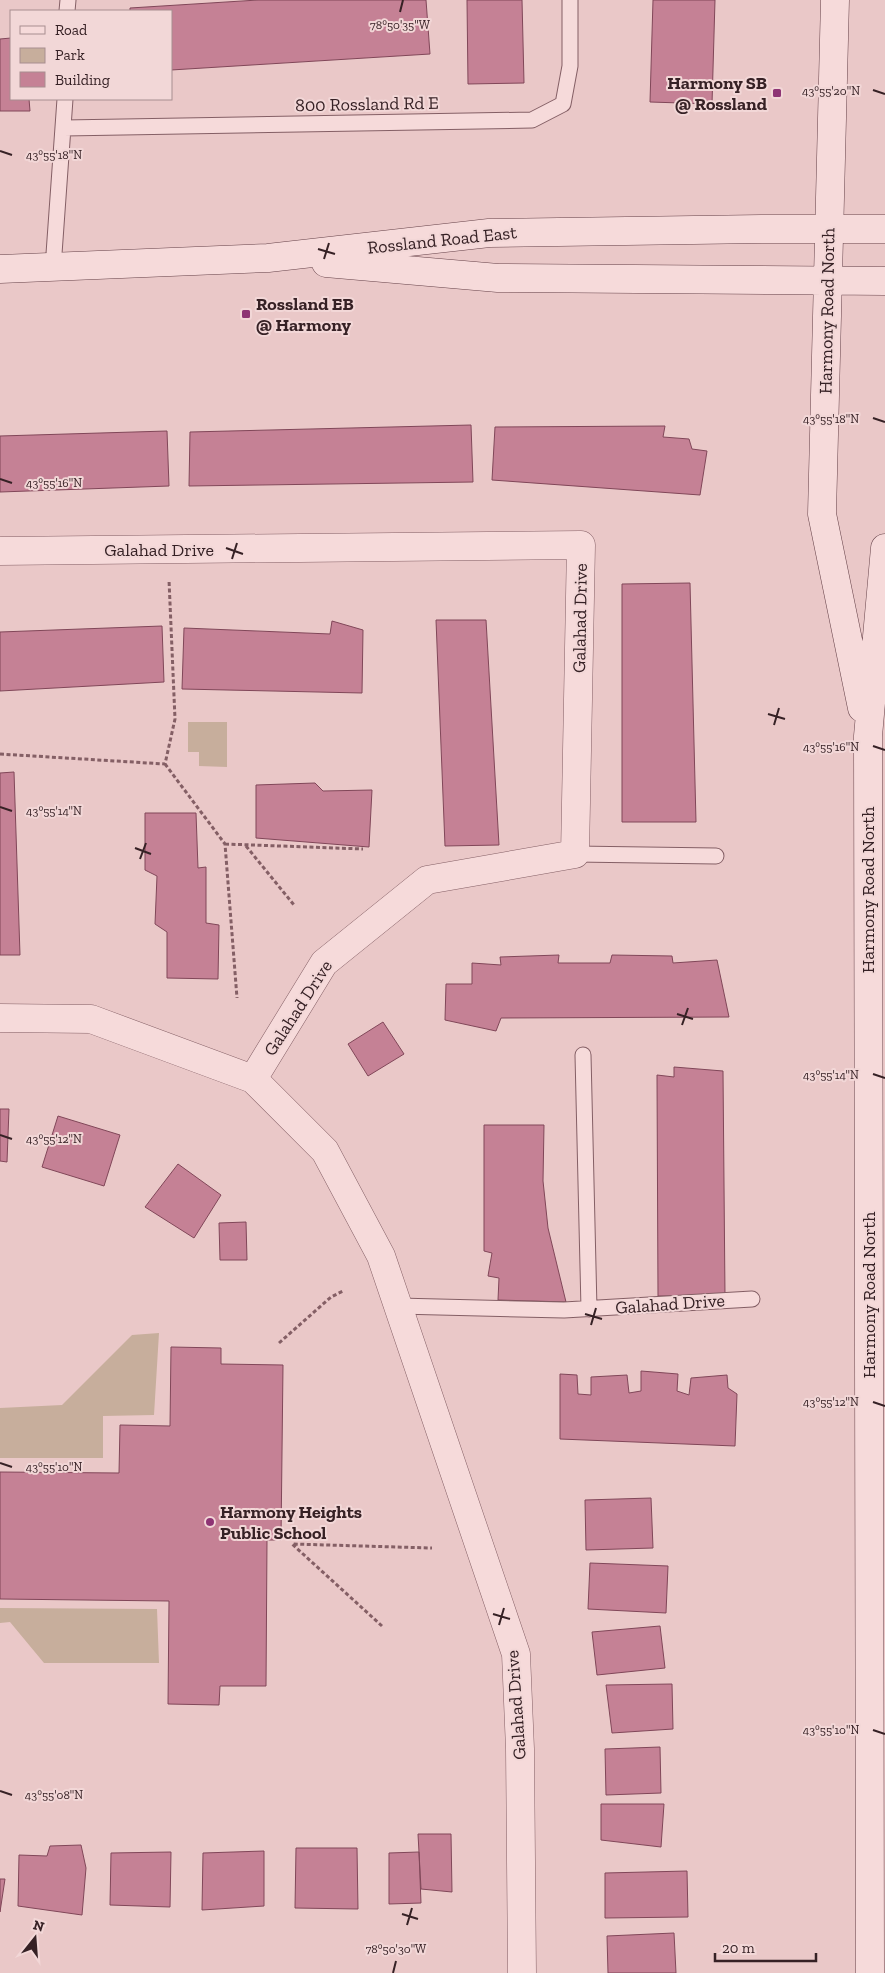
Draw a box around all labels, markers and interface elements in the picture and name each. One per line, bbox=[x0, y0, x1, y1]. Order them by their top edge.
legend bbox=[10, 10, 172, 100]
text: 78°50'35"W bbox=[370, 18, 431, 32]
text: Road bbox=[55, 21, 88, 39]
text: Park bbox=[55, 46, 85, 64]
text: Building bbox=[55, 71, 110, 89]
place label: Harmony SB @ Rossland bbox=[667, 72, 768, 115]
text: 43°55'20"N bbox=[802, 84, 860, 98]
marker: Harmony SB @ Rossland bbox=[771, 87, 783, 99]
street label: 800 Rossland Rd E bbox=[295, 92, 439, 116]
text: 43°55'18"N bbox=[26, 148, 82, 162]
street label: Rossland Road East bbox=[366, 221, 518, 259]
street label: Harmony Road North bbox=[815, 228, 839, 394]
place label: Rossland EB @ Harmony bbox=[256, 293, 354, 336]
marker: Rossland EB @ Harmony bbox=[240, 308, 252, 320]
text: 43°55'18"N bbox=[803, 412, 859, 426]
text: 43°55'16"N bbox=[26, 476, 82, 490]
street label: Galahad Drive bbox=[104, 539, 214, 561]
street label: Galahad Drive bbox=[568, 563, 592, 673]
text: 43°55'16"N bbox=[803, 740, 859, 754]
text: 43°55'14"N bbox=[26, 804, 82, 818]
street label: Harmony Road North bbox=[857, 807, 879, 973]
street label: Galahad Drive bbox=[259, 956, 337, 1060]
text: 43°55'14"N bbox=[803, 1068, 859, 1082]
text: 43°55'12"N bbox=[26, 1132, 82, 1146]
street label: Harmony Road North bbox=[858, 1212, 880, 1378]
street label: Galahad Drive bbox=[614, 1289, 726, 1319]
text: 43°55'12"N bbox=[803, 1395, 859, 1409]
text: 43°55'10"N bbox=[26, 1460, 82, 1474]
place label: Harmony Heights Public School bbox=[220, 1501, 362, 1544]
marker: Harmony Heights Public School bbox=[204, 1516, 216, 1528]
street label: Galahad Drive bbox=[501, 1649, 531, 1761]
text: 43°55'10"N bbox=[803, 1723, 859, 1737]
text: 43°55'08"N bbox=[25, 1788, 83, 1802]
north arrow bbox=[10, 1913, 60, 1963]
text: N bbox=[31, 1916, 47, 1936]
scale bar bbox=[715, 1930, 816, 1962]
text: 20 m bbox=[722, 1939, 755, 1957]
text: 78°50'30"W bbox=[366, 1942, 427, 1956]

